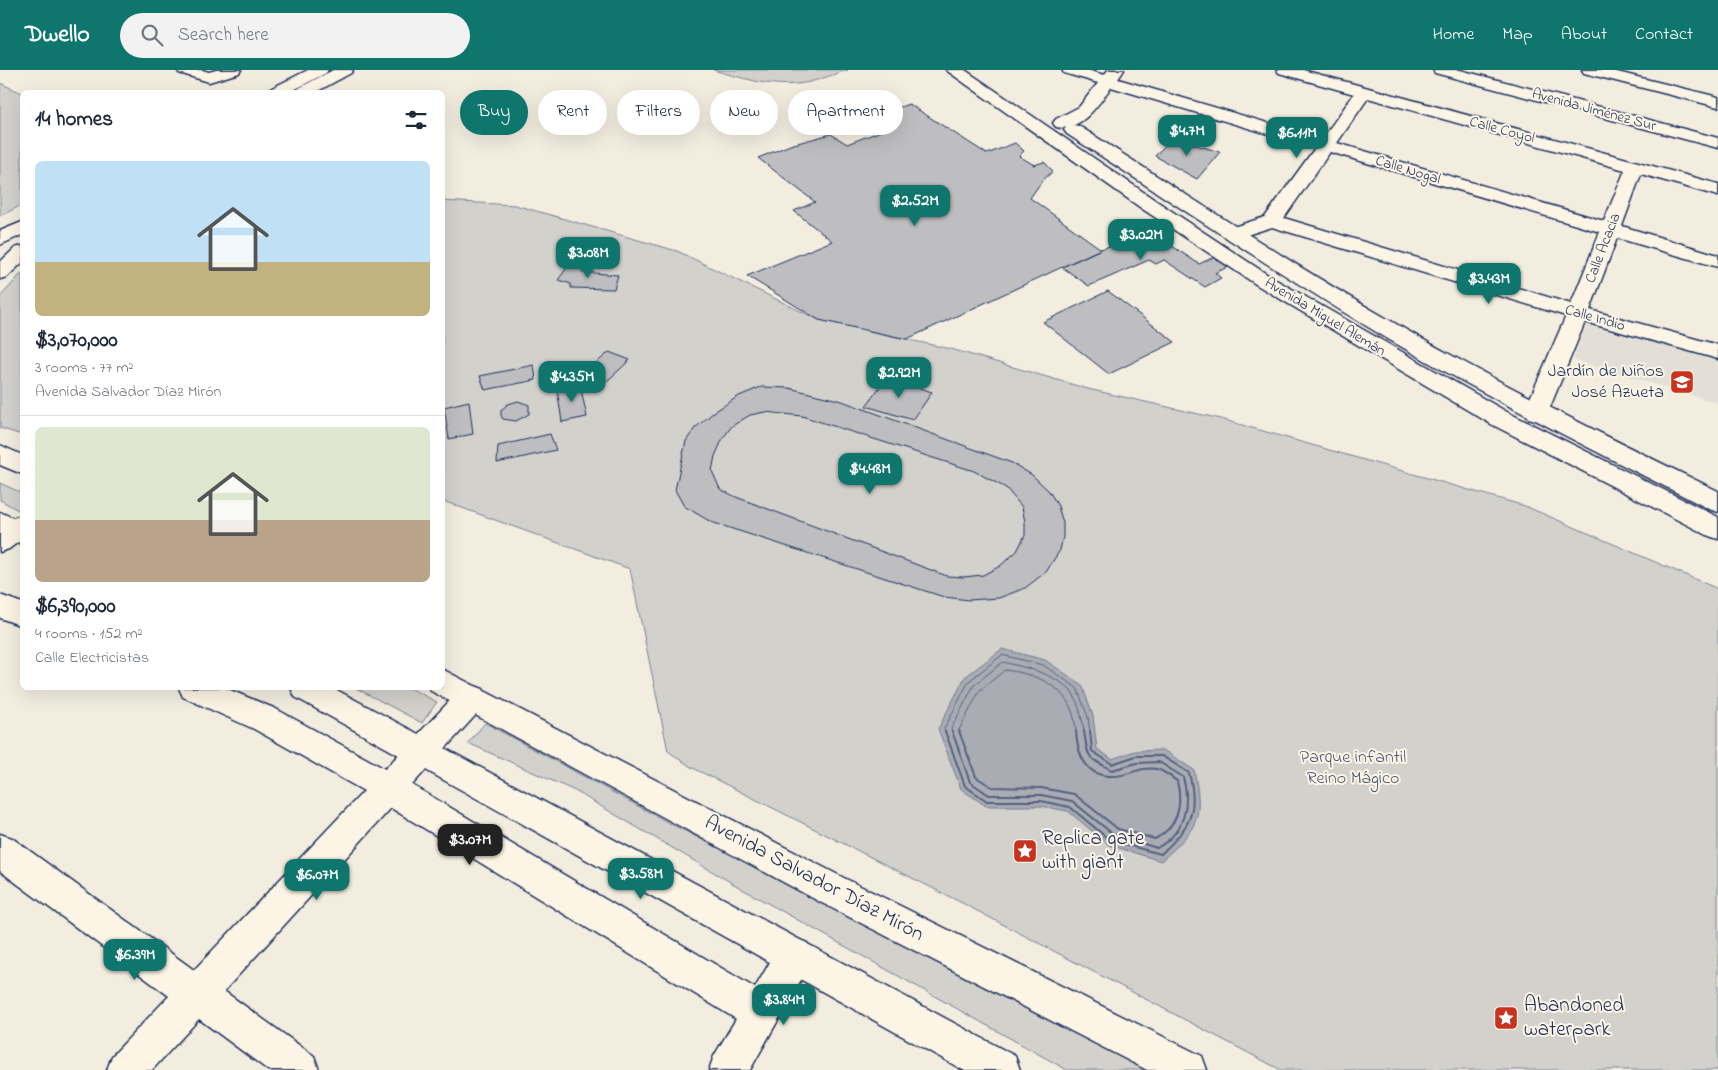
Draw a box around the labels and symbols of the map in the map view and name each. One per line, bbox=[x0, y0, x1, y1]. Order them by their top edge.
street label: Avenida Jiménez Sur bbox=[1529, 83, 1659, 137]
street label: Calle Coyol bbox=[1467, 111, 1537, 150]
pin: $4.7M bbox=[1152, 114, 1222, 157]
pin: $6.11M bbox=[1256, 116, 1338, 159]
street label: Calle Nogal bbox=[1372, 150, 1443, 191]
pin: $2.52M bbox=[874, 184, 956, 227]
street label: Calle Acacia bbox=[1580, 210, 1626, 286]
pin: $3.02M bbox=[1100, 218, 1182, 261]
pin: $3.08M bbox=[547, 236, 629, 279]
pin: $3.43M bbox=[1448, 262, 1530, 305]
street label: Avenida Miguel Alemán bbox=[1260, 272, 1390, 363]
street label: Calle Indio bbox=[1562, 299, 1628, 337]
pin: $2.92M bbox=[858, 356, 940, 399]
place label: Jardín de Niños José Azueta bbox=[1548, 359, 1664, 406]
pin: $4.35M bbox=[531, 360, 613, 403]
school or university icon: Jardín de Niños José Azueta bbox=[1669, 369, 1695, 395]
pin: $4.48M bbox=[829, 452, 911, 495]
park label: Parque infantil Reino Mágico bbox=[1300, 745, 1406, 793]
street label: Avenida Salvador Díaz Mirón bbox=[699, 808, 929, 950]
pin: $3.07M bbox=[429, 824, 511, 866]
place label: Replica gate with giant bbox=[1042, 824, 1145, 880]
place icon: Replica gate with giant bbox=[1012, 838, 1038, 864]
pin: $6.07M bbox=[276, 858, 358, 901]
pin: $3.58M bbox=[600, 858, 682, 900]
pin: $6.39M bbox=[94, 938, 176, 981]
pin: $3.84M bbox=[743, 984, 825, 1026]
place label: Abandoned waterpark bbox=[1524, 991, 1624, 1045]
place icon: Abandoned waterpark bbox=[1493, 1005, 1519, 1031]

